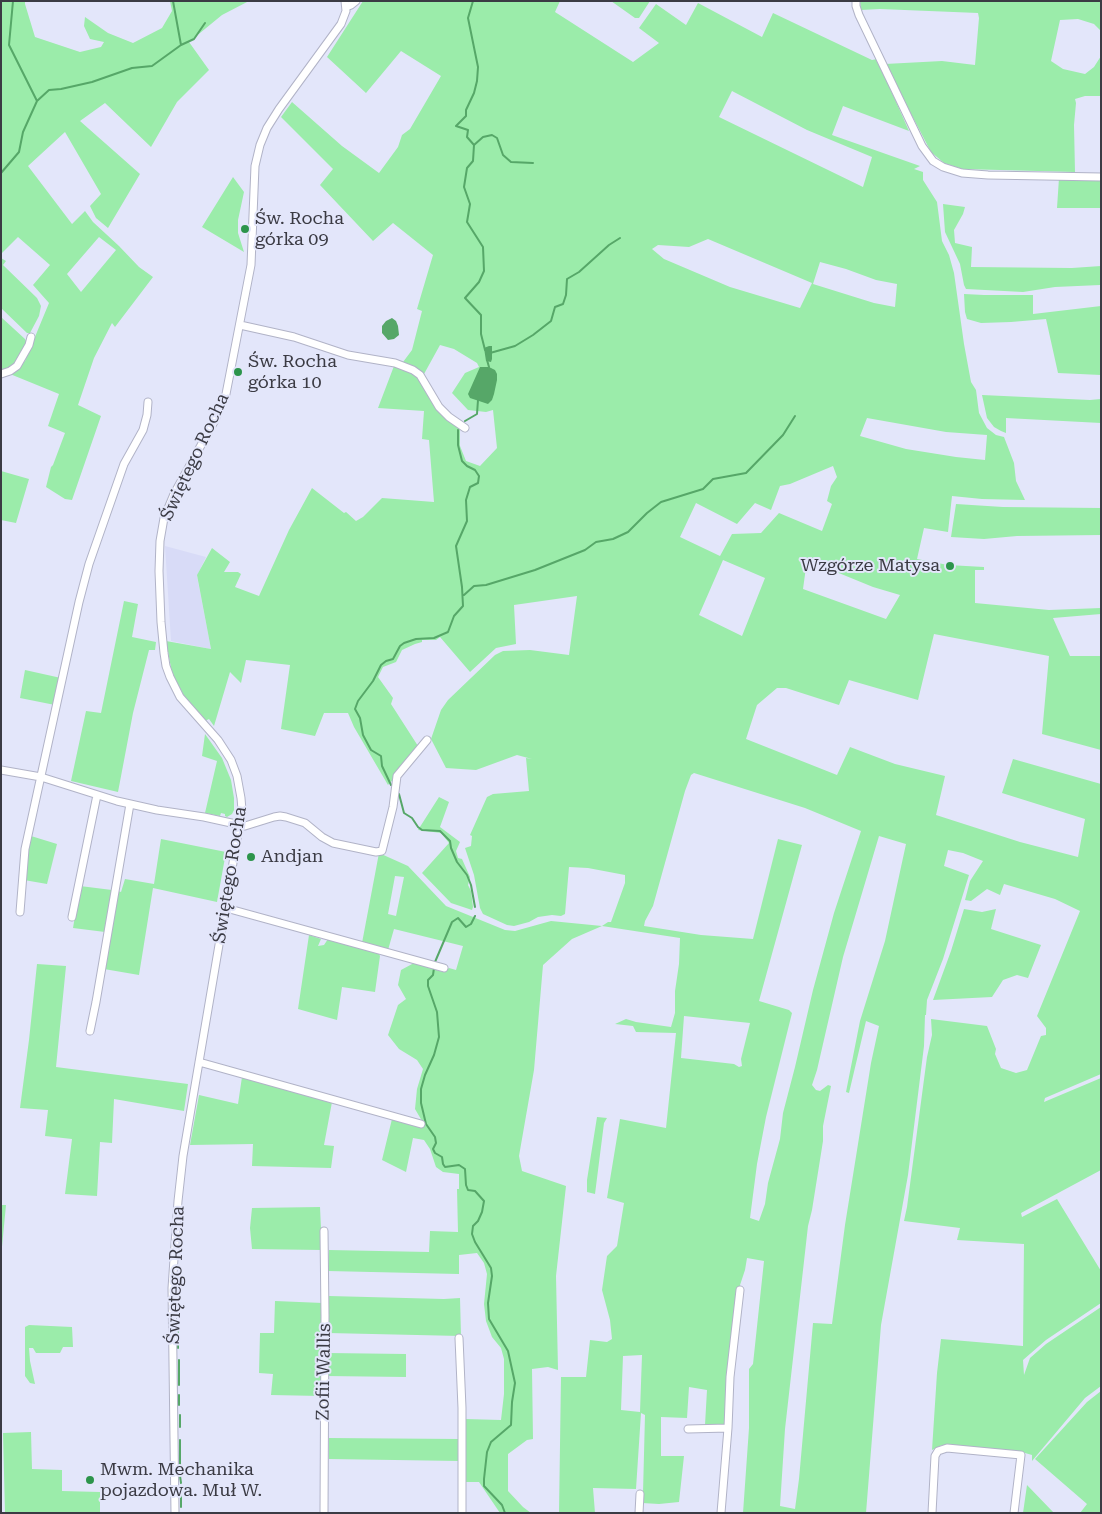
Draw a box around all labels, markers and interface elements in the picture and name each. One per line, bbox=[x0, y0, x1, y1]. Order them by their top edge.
place label: Św. Rocha górka 09 bbox=[255, 208, 344, 250]
marker: Św. Rocha górka 09 bbox=[239, 223, 251, 235]
place label: Św. Rocha górka 10 bbox=[248, 351, 337, 394]
marker: Św. Rocha górka 10 bbox=[232, 366, 244, 378]
street label: Świętego Rocha bbox=[156, 390, 234, 524]
place label: Wzgórze Matysa bbox=[800, 555, 940, 577]
marker: Wzgórze Matysa bbox=[944, 560, 956, 572]
street label: Świętego Rocha bbox=[209, 805, 251, 945]
place label: Andjan bbox=[261, 846, 323, 868]
marker: Andjan bbox=[245, 851, 257, 863]
street label: Świętego Rocha bbox=[163, 1206, 189, 1344]
street label: Zofii Wallis bbox=[312, 1323, 336, 1421]
place label: Mwm. Mechanika pojazdowa. Muł W. bbox=[100, 1459, 262, 1502]
marker: Mwm. Mechanika pojazdowa. Muł W. bbox=[84, 1474, 96, 1486]

